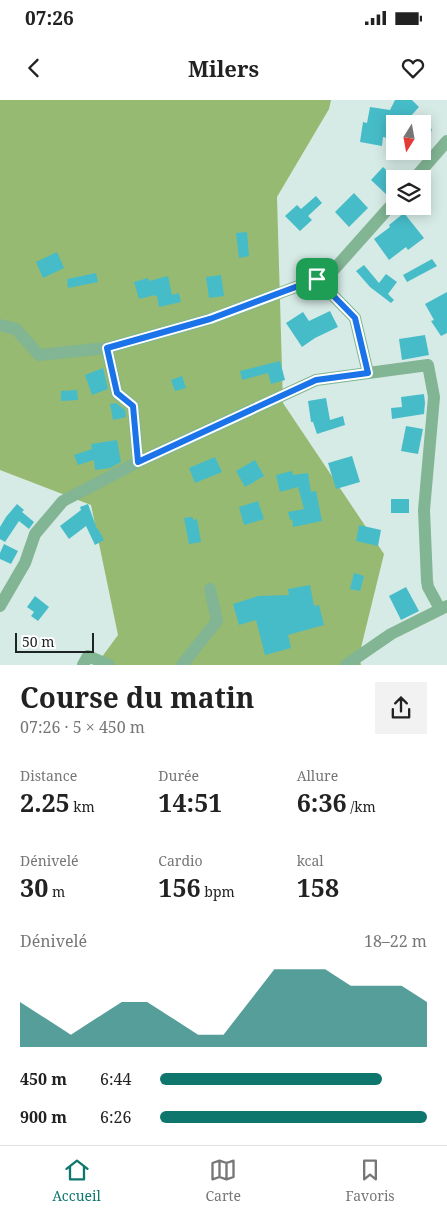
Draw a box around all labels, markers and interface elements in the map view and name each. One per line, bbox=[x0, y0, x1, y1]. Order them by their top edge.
text: 07:26 bbox=[25, 5, 74, 31]
text: Milers bbox=[188, 53, 259, 83]
icon: back bbox=[20, 54, 48, 82]
icon: heart bbox=[399, 54, 427, 82]
north arrow bbox=[386, 115, 431, 160]
map controls bbox=[386, 115, 431, 215]
button: layers bbox=[386, 170, 431, 215]
pin bbox=[296, 258, 338, 300]
icon: arrive bbox=[303, 265, 331, 293]
scale bar bbox=[15, 630, 94, 653]
text: 50 m bbox=[22, 632, 55, 651]
text: Course du matin bbox=[20, 678, 254, 716]
button: share bbox=[375, 682, 427, 734]
text: 07:26 · 5 × 450 m bbox=[20, 716, 145, 738]
text: Distance bbox=[20, 766, 77, 785]
text: Durée bbox=[158, 766, 199, 785]
text: Allure bbox=[297, 766, 338, 785]
text: 2.25 bbox=[20, 785, 70, 819]
text: 14:51 bbox=[158, 785, 222, 819]
text: 6:36 bbox=[297, 785, 347, 819]
text: km bbox=[70, 797, 95, 816]
text: /km bbox=[347, 797, 376, 816]
text: Dénivelé bbox=[20, 851, 79, 870]
text: Cardio bbox=[158, 851, 203, 870]
text: kcal bbox=[297, 851, 324, 870]
text: 30 bbox=[20, 870, 48, 904]
text: 156 bbox=[158, 870, 201, 904]
text: 158 bbox=[297, 870, 339, 904]
text: m bbox=[48, 882, 65, 901]
text: bpm bbox=[201, 882, 235, 901]
text: Dénivelé bbox=[20, 930, 87, 952]
text: 18–22 m bbox=[364, 930, 427, 952]
text: 450 m bbox=[20, 1068, 67, 1090]
text: 6:44 bbox=[100, 1068, 131, 1090]
text: 900 m bbox=[20, 1106, 67, 1128]
text: 6:26 bbox=[100, 1106, 131, 1128]
tab: Accueil bbox=[52, 1156, 101, 1205]
tab: Carte bbox=[205, 1156, 241, 1205]
tab: Favoris bbox=[346, 1156, 395, 1205]

